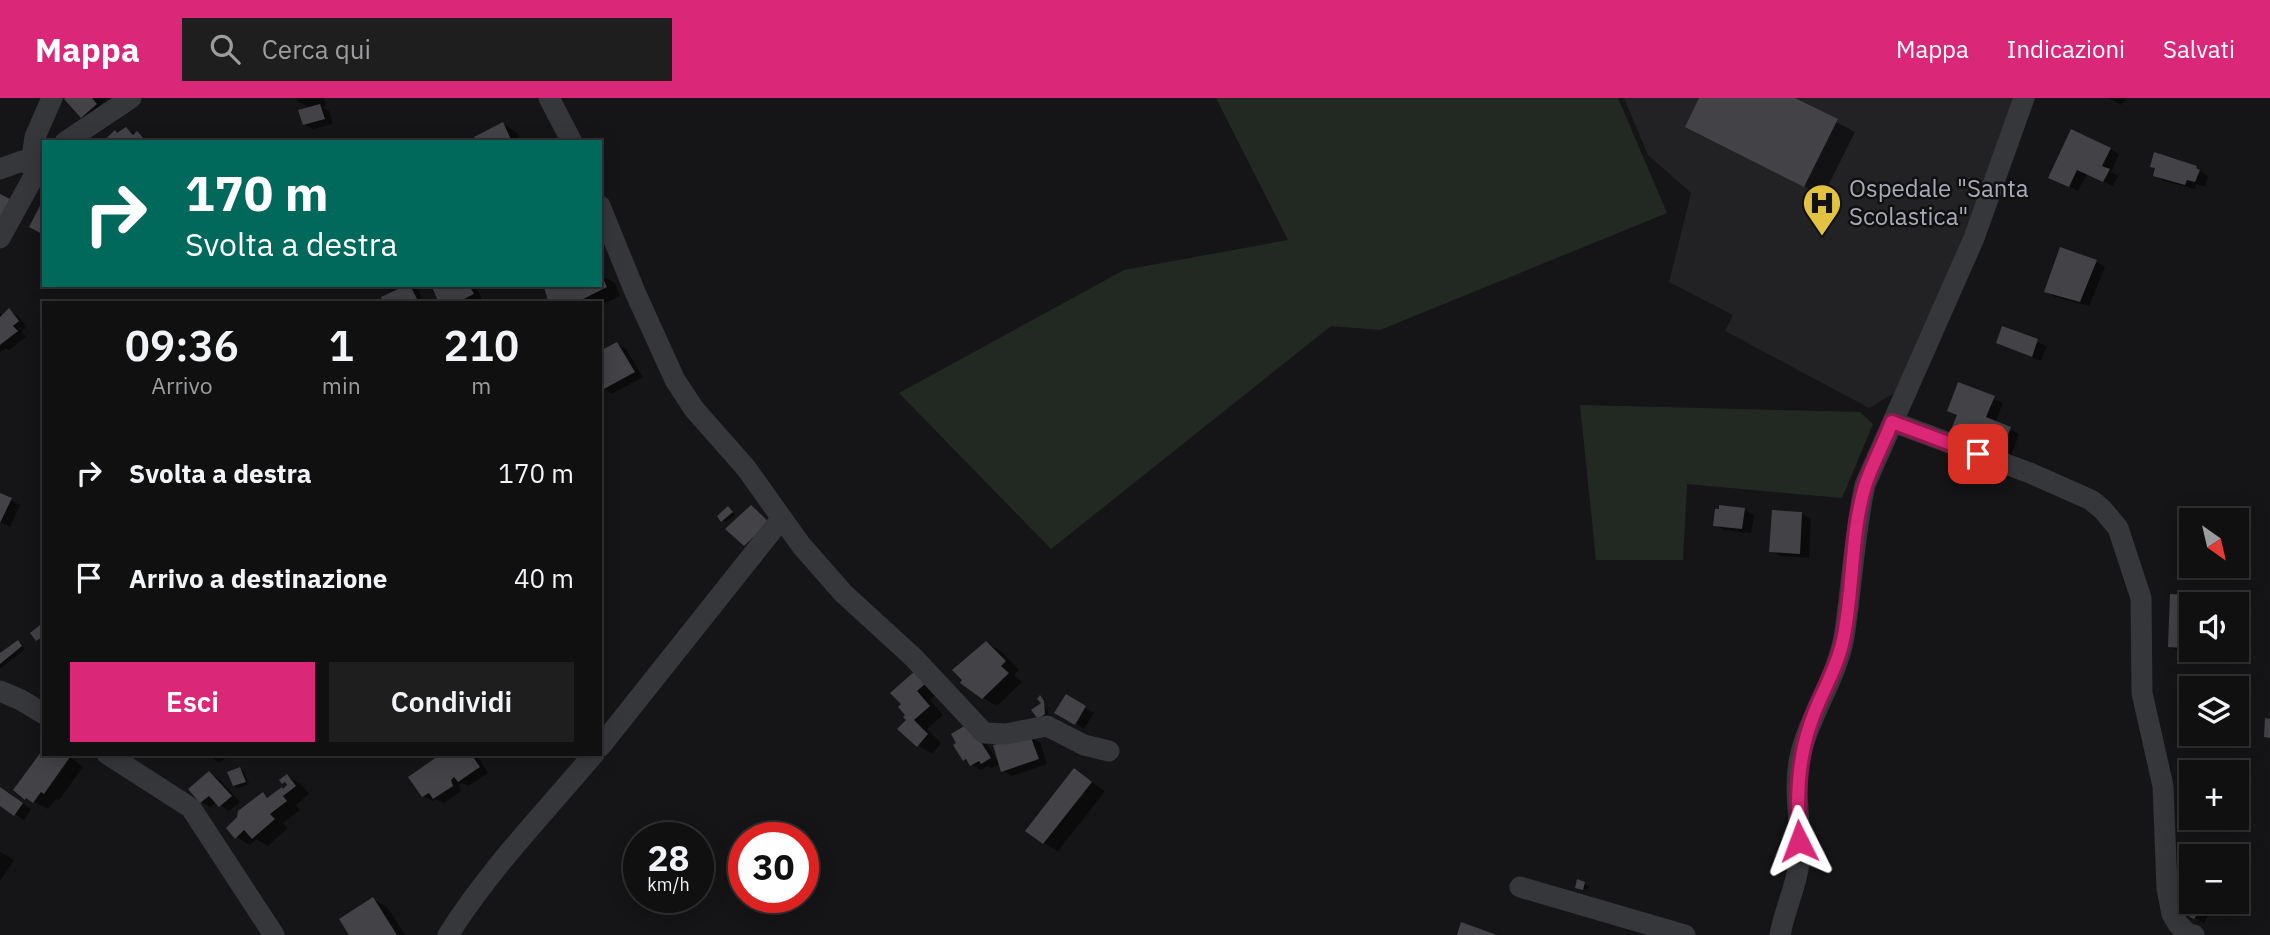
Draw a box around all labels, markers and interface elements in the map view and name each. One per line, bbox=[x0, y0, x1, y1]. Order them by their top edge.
search box bbox=[182, 18, 672, 81]
text: Mappa bbox=[35, 28, 140, 71]
icon: search bbox=[206, 30, 244, 68]
text: Cerca qui bbox=[262, 32, 371, 66]
text: Mappa bbox=[1896, 33, 1969, 65]
text: Indicazioni bbox=[2007, 33, 2125, 65]
text: Salvati bbox=[2163, 33, 2235, 65]
text: 170 m bbox=[185, 161, 329, 224]
icon: right bbox=[70, 168, 161, 259]
place label: Ospedale "Santa Scolastica" bbox=[1849, 172, 2029, 232]
hospital icon: Ospedale "Santa Scolastica" bbox=[1801, 182, 1843, 237]
text: Svolta a destra bbox=[185, 223, 397, 265]
text: 09:36 bbox=[125, 318, 239, 373]
text: 1 bbox=[329, 318, 354, 373]
text: 210 bbox=[444, 318, 519, 373]
text: Arrivo bbox=[151, 370, 213, 400]
text: min bbox=[322, 370, 361, 400]
text: m bbox=[471, 370, 491, 400]
pin bbox=[1948, 424, 2008, 484]
icon: arrive bbox=[1959, 435, 1997, 473]
icon: right bbox=[70, 454, 108, 492]
text: Svolta a destra bbox=[129, 456, 311, 490]
text: 170 m bbox=[498, 456, 574, 490]
north arrow bbox=[2179, 508, 2249, 578]
map controls bbox=[2179, 508, 2249, 914]
icon: arrive bbox=[70, 559, 108, 597]
text: Arrivo a destinazione bbox=[129, 561, 387, 595]
text: 40 m bbox=[514, 561, 574, 595]
button: sound bbox=[2179, 592, 2249, 662]
button: Esci bbox=[70, 662, 315, 742]
button: Condividi bbox=[329, 662, 574, 742]
button: layers bbox=[2179, 676, 2249, 746]
button: + bbox=[2179, 760, 2249, 830]
position arrow bbox=[1762, 804, 1836, 878]
speed limit sign: 30 bbox=[728, 822, 819, 913]
text: 28 bbox=[647, 835, 690, 881]
button: − bbox=[2179, 844, 2249, 914]
text: km/h bbox=[647, 873, 690, 896]

